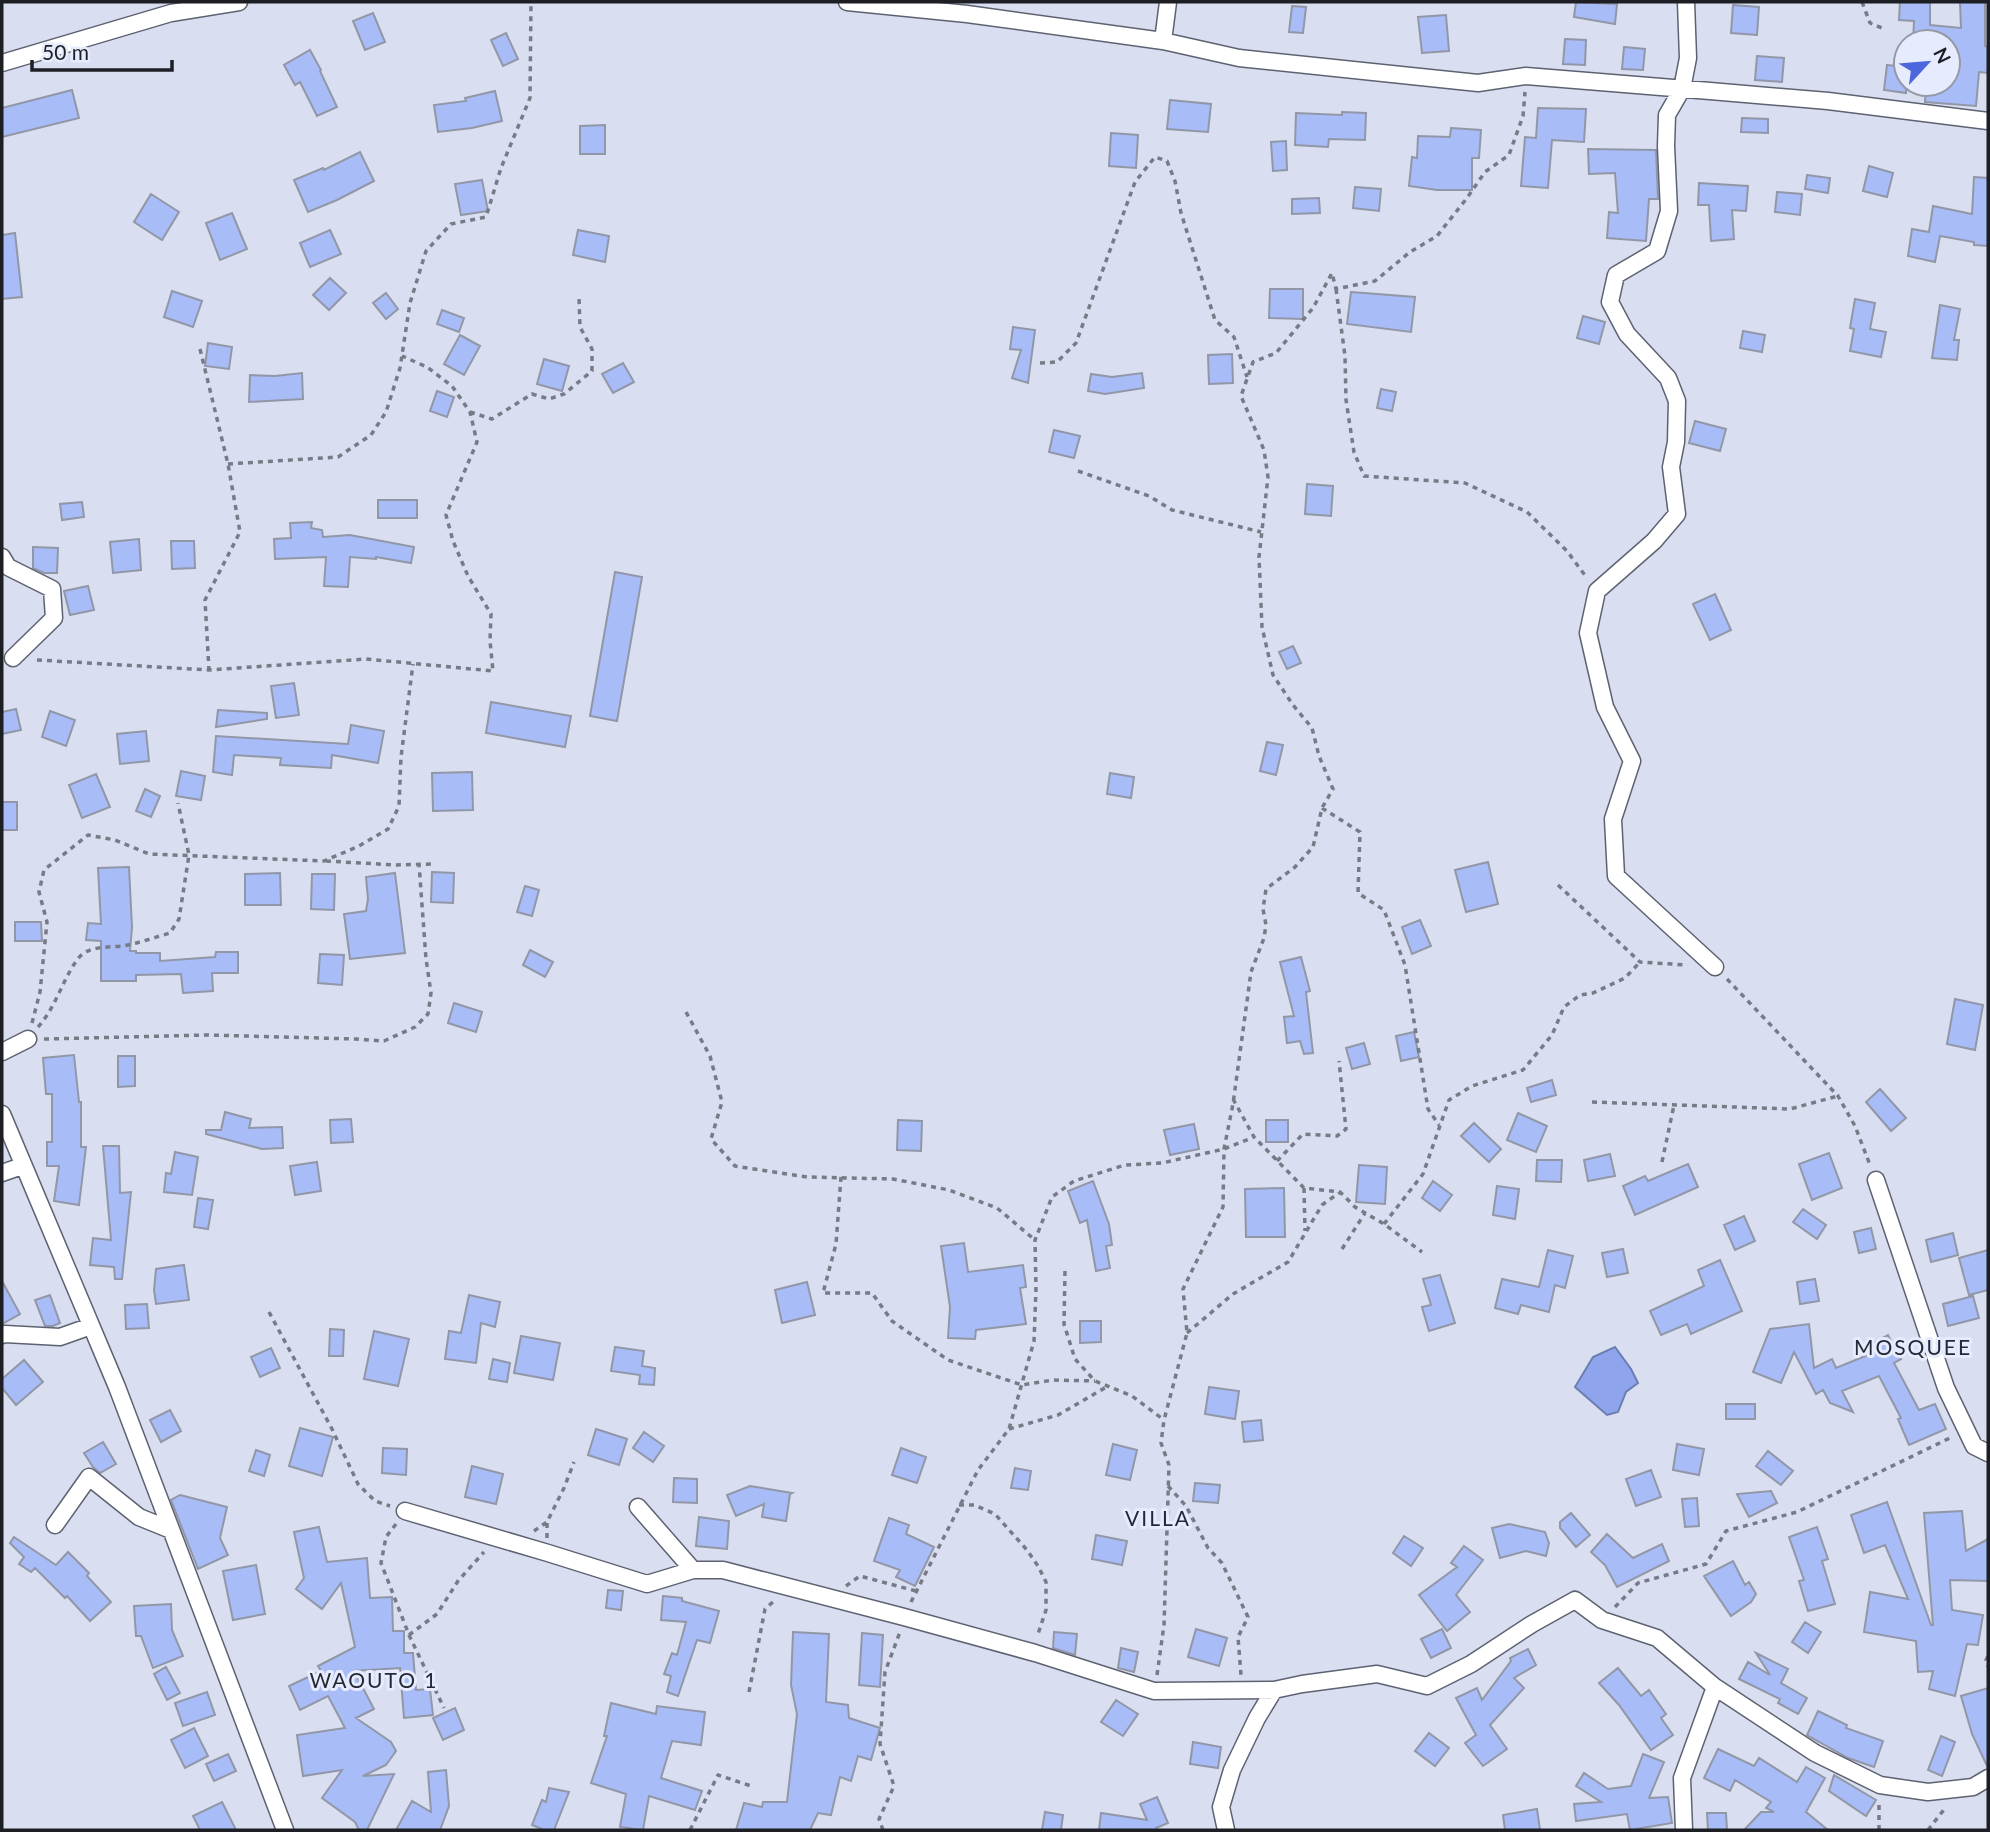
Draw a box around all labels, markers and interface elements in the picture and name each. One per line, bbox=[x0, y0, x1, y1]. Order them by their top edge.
scale bar bbox=[32, 28, 172, 72]
north arrow bbox=[1892, 28, 1962, 98]
text: 50 m bbox=[42, 39, 89, 64]
text: N bbox=[1929, 44, 1956, 67]
district label: MOSQUEE bbox=[1854, 1334, 1972, 1359]
district label: VILLA bbox=[1125, 1505, 1191, 1530]
district label: WAOUTO 1 bbox=[309, 1667, 439, 1692]

